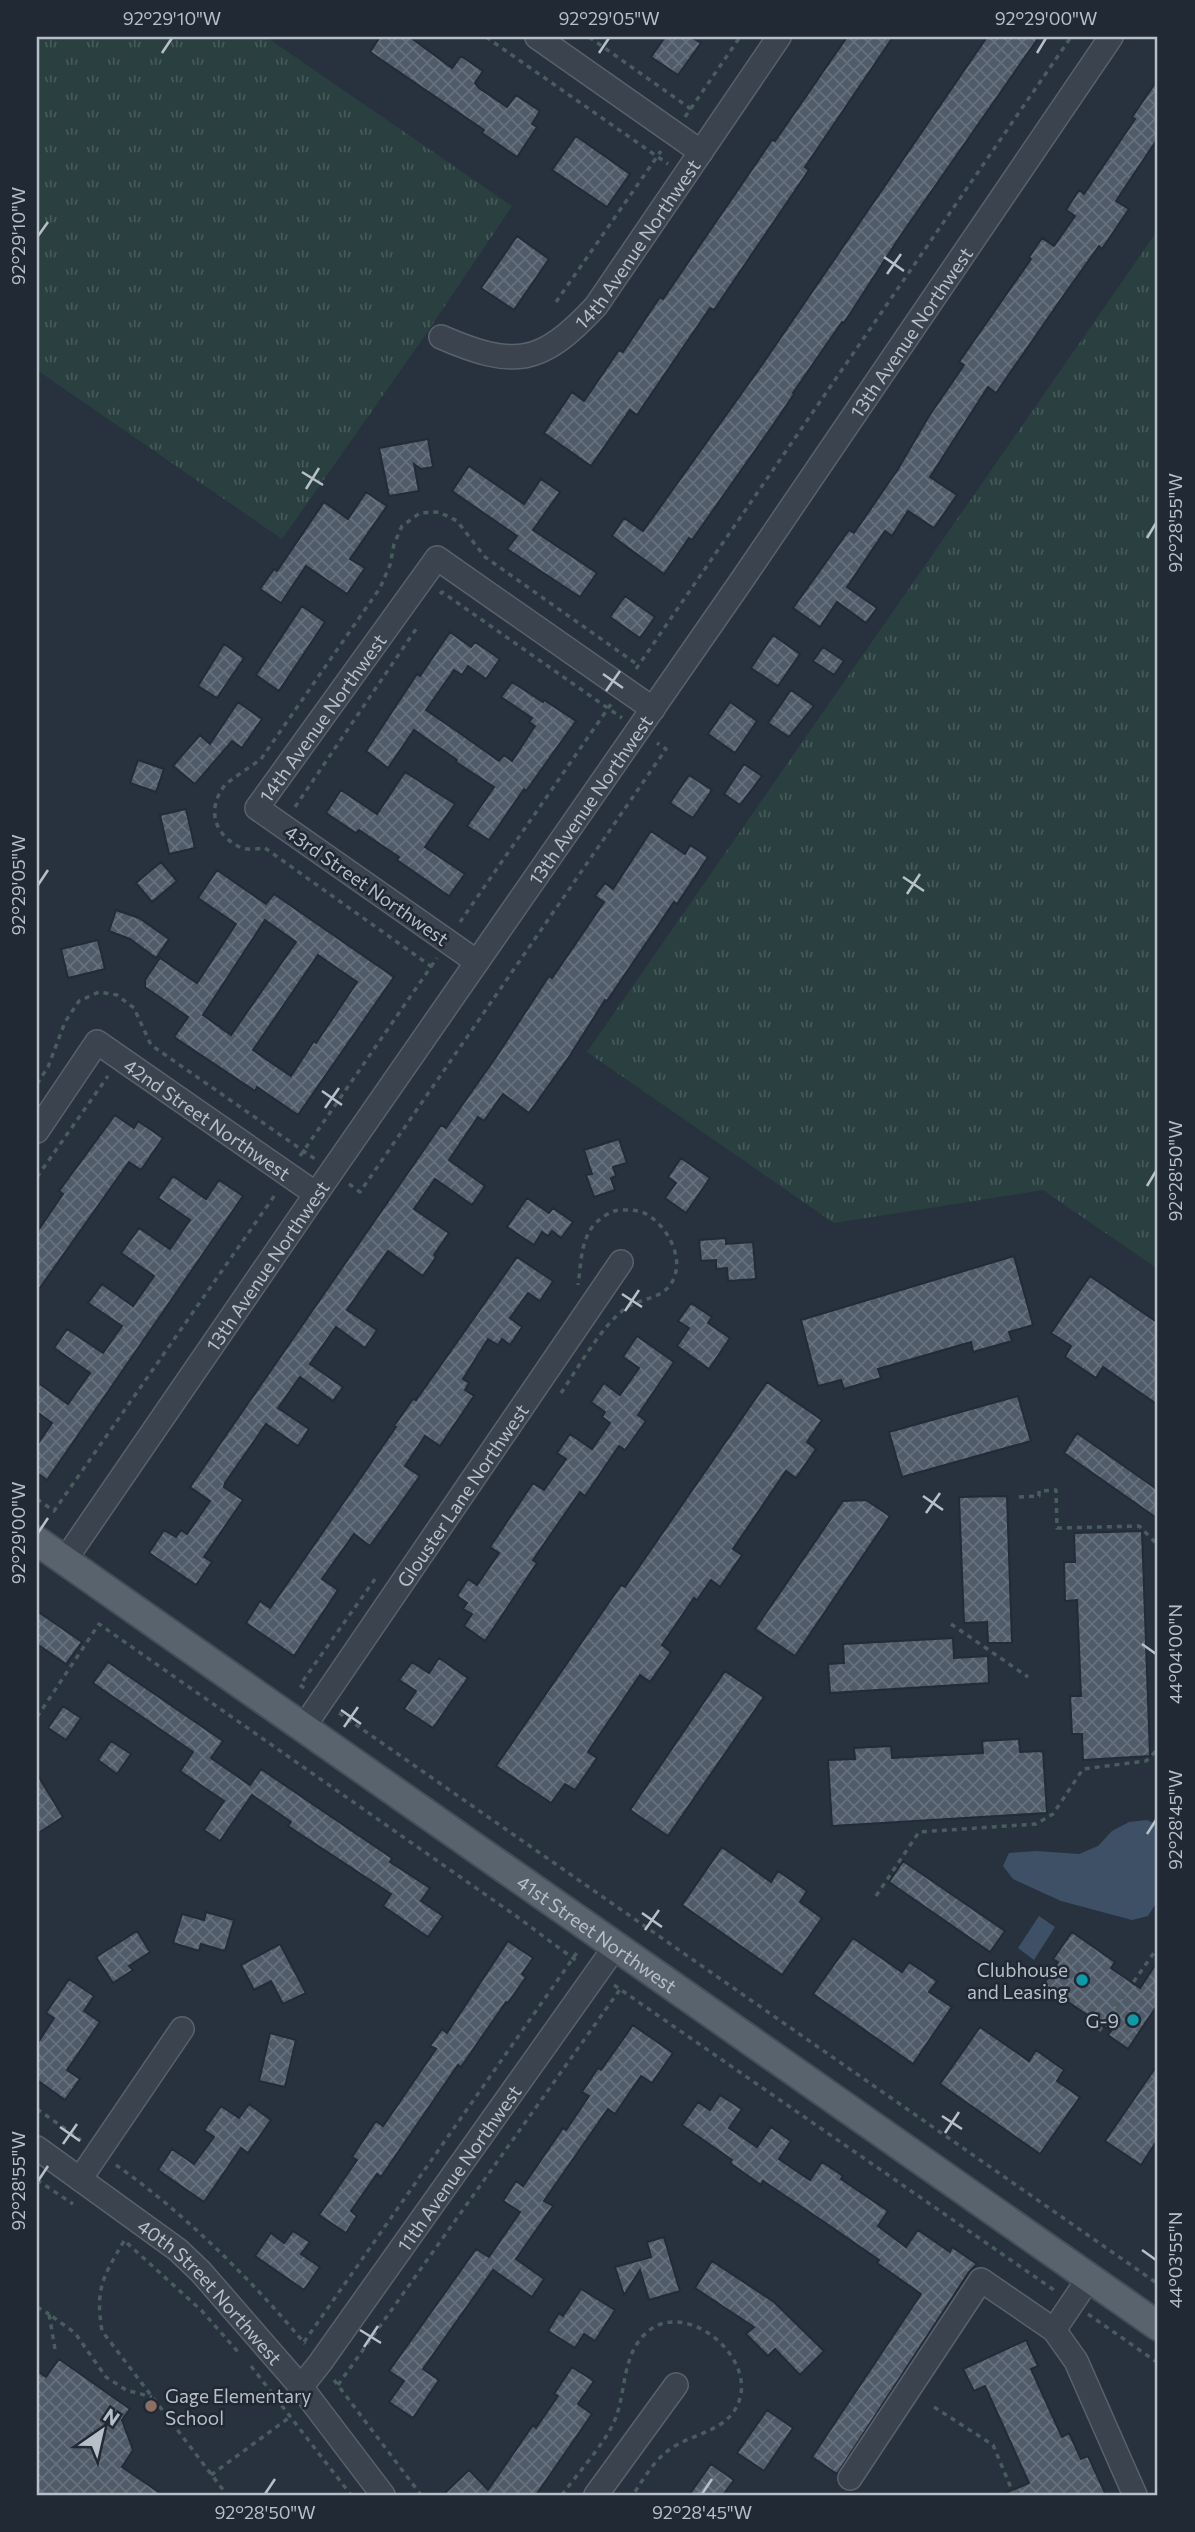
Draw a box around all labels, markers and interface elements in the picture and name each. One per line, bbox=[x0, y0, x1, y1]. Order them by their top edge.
text: 92°29'10"W bbox=[123, 7, 221, 29]
text: 92°29'05"W bbox=[558, 7, 660, 29]
text: 92°29'00"W bbox=[995, 7, 1097, 29]
street label: 14th Avenue Northwest bbox=[569, 154, 704, 333]
text: 92°29'10"W bbox=[7, 187, 29, 285]
street label: 13th Avenue Northwest bbox=[844, 242, 977, 422]
text: 92°28'55"W bbox=[1164, 473, 1186, 573]
street label: 14th Avenue Northwest bbox=[254, 629, 391, 806]
street label: 13th Avenue Northwest bbox=[523, 710, 657, 889]
street label: 43rd Street Northwest bbox=[281, 820, 453, 950]
text: 92°29'05"W bbox=[7, 834, 29, 936]
street label: 42nd Street Northwest bbox=[120, 1053, 296, 1185]
text: 92°28'50"W bbox=[1164, 1120, 1186, 1222]
street label: 13th Avenue Northwest bbox=[200, 1176, 333, 1355]
street label: Glouster Lane Northwest bbox=[391, 1399, 533, 1591]
text: 92°29'00"W bbox=[7, 1482, 29, 1584]
text: 44°04'00"N bbox=[1164, 1604, 1186, 1704]
text: 92°28'45"W bbox=[1164, 1770, 1186, 1870]
street label: 41st Street Northwest bbox=[513, 1870, 682, 1997]
place label: Clubhouse and Leasing bbox=[967, 1958, 1068, 2003]
marker: Clubhouse and Leasing bbox=[1074, 1972, 1090, 1988]
place label: G-9 bbox=[1086, 2009, 1119, 2032]
marker: G-9 bbox=[1125, 2012, 1141, 2028]
street label: 11th Avenue Northwest bbox=[392, 2080, 525, 2255]
text: 92°28'55"W bbox=[7, 2131, 29, 2231]
text: 44°03'55"N bbox=[1164, 2212, 1186, 2308]
street label: 40th Street Northwest bbox=[134, 2214, 288, 2369]
place label: Gage Elementary School bbox=[165, 2384, 312, 2429]
north arrow bbox=[66, 2396, 136, 2466]
marker: Gage Elementary School bbox=[143, 2398, 159, 2414]
text: N bbox=[99, 2403, 124, 2430]
text: 92°28'50"W bbox=[214, 2501, 316, 2523]
text: 92°28'45"W bbox=[652, 2501, 752, 2523]

